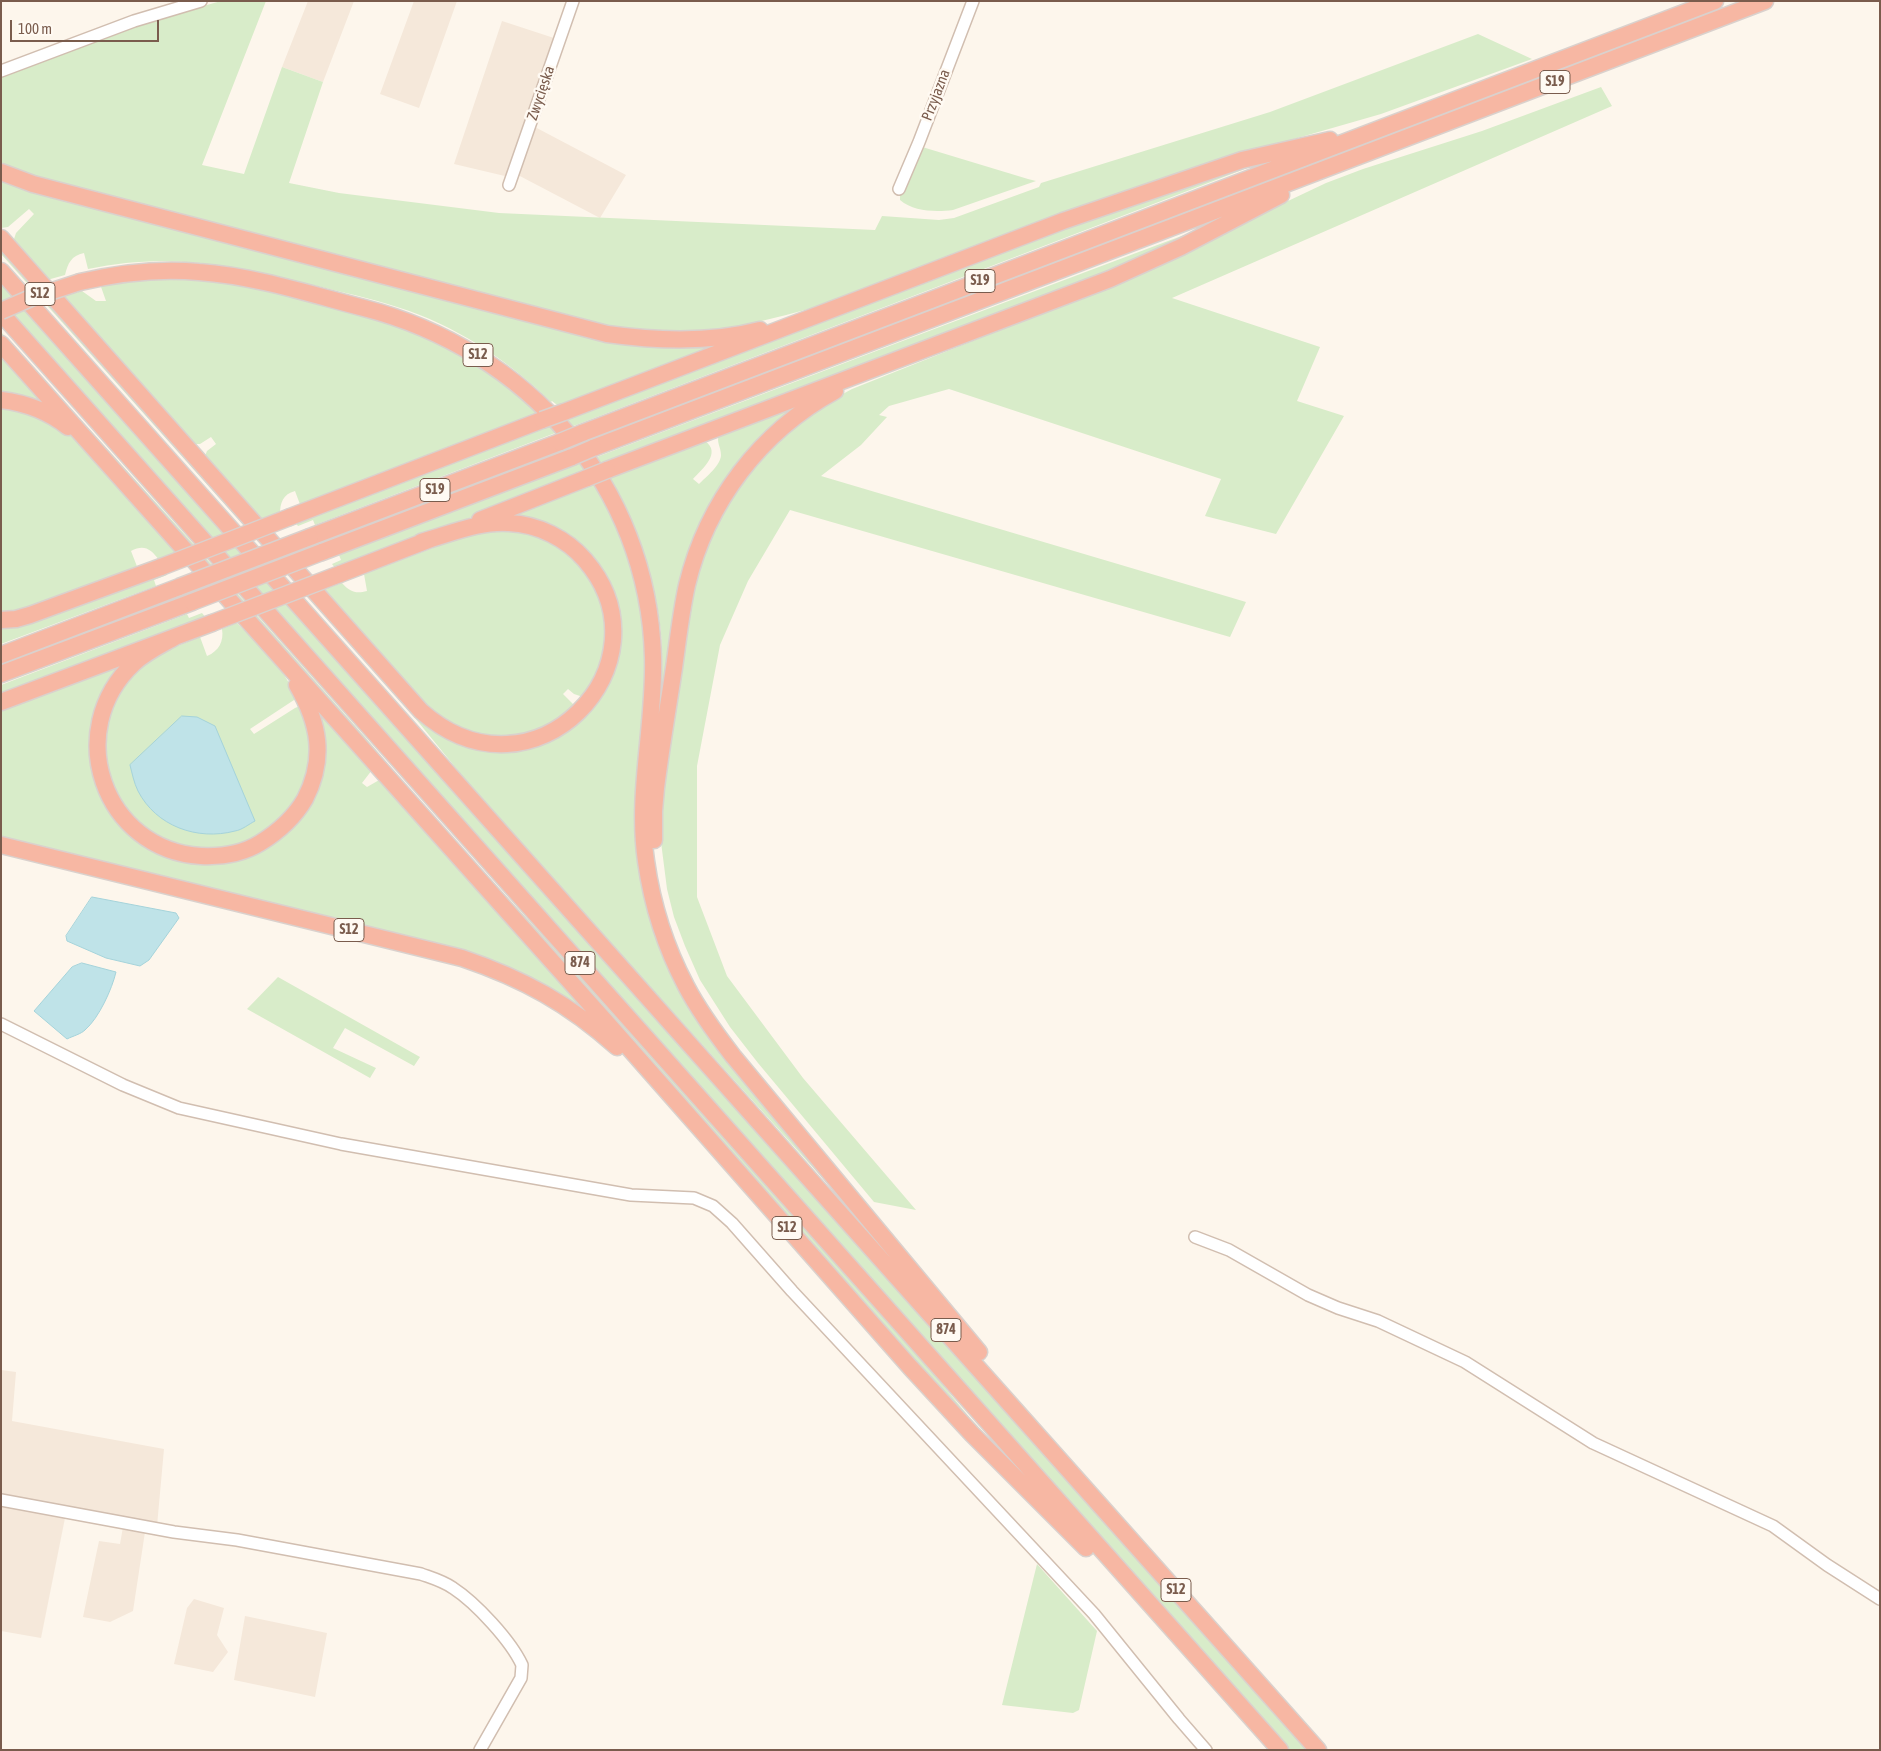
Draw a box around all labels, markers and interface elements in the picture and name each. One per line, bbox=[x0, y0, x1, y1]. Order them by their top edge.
scale bar bbox=[12, 10, 161, 42]
text: 100 m bbox=[18, 20, 52, 37]
street label: Zwycięska bbox=[523, 63, 559, 123]
street label: Przyjazna bbox=[918, 67, 954, 123]
road number: S19 bbox=[1540, 70, 1570, 94]
road number: S19 bbox=[965, 270, 995, 292]
road number: S12 bbox=[25, 282, 55, 306]
road number: S12 bbox=[463, 344, 493, 366]
road number: S19 bbox=[420, 478, 450, 502]
road number: S12 bbox=[334, 918, 364, 942]
road number: 874 bbox=[565, 951, 595, 974]
road number: S12 bbox=[772, 1216, 802, 1240]
road number: 874 bbox=[931, 1318, 961, 1342]
road number: S12 bbox=[1161, 1578, 1191, 1602]

